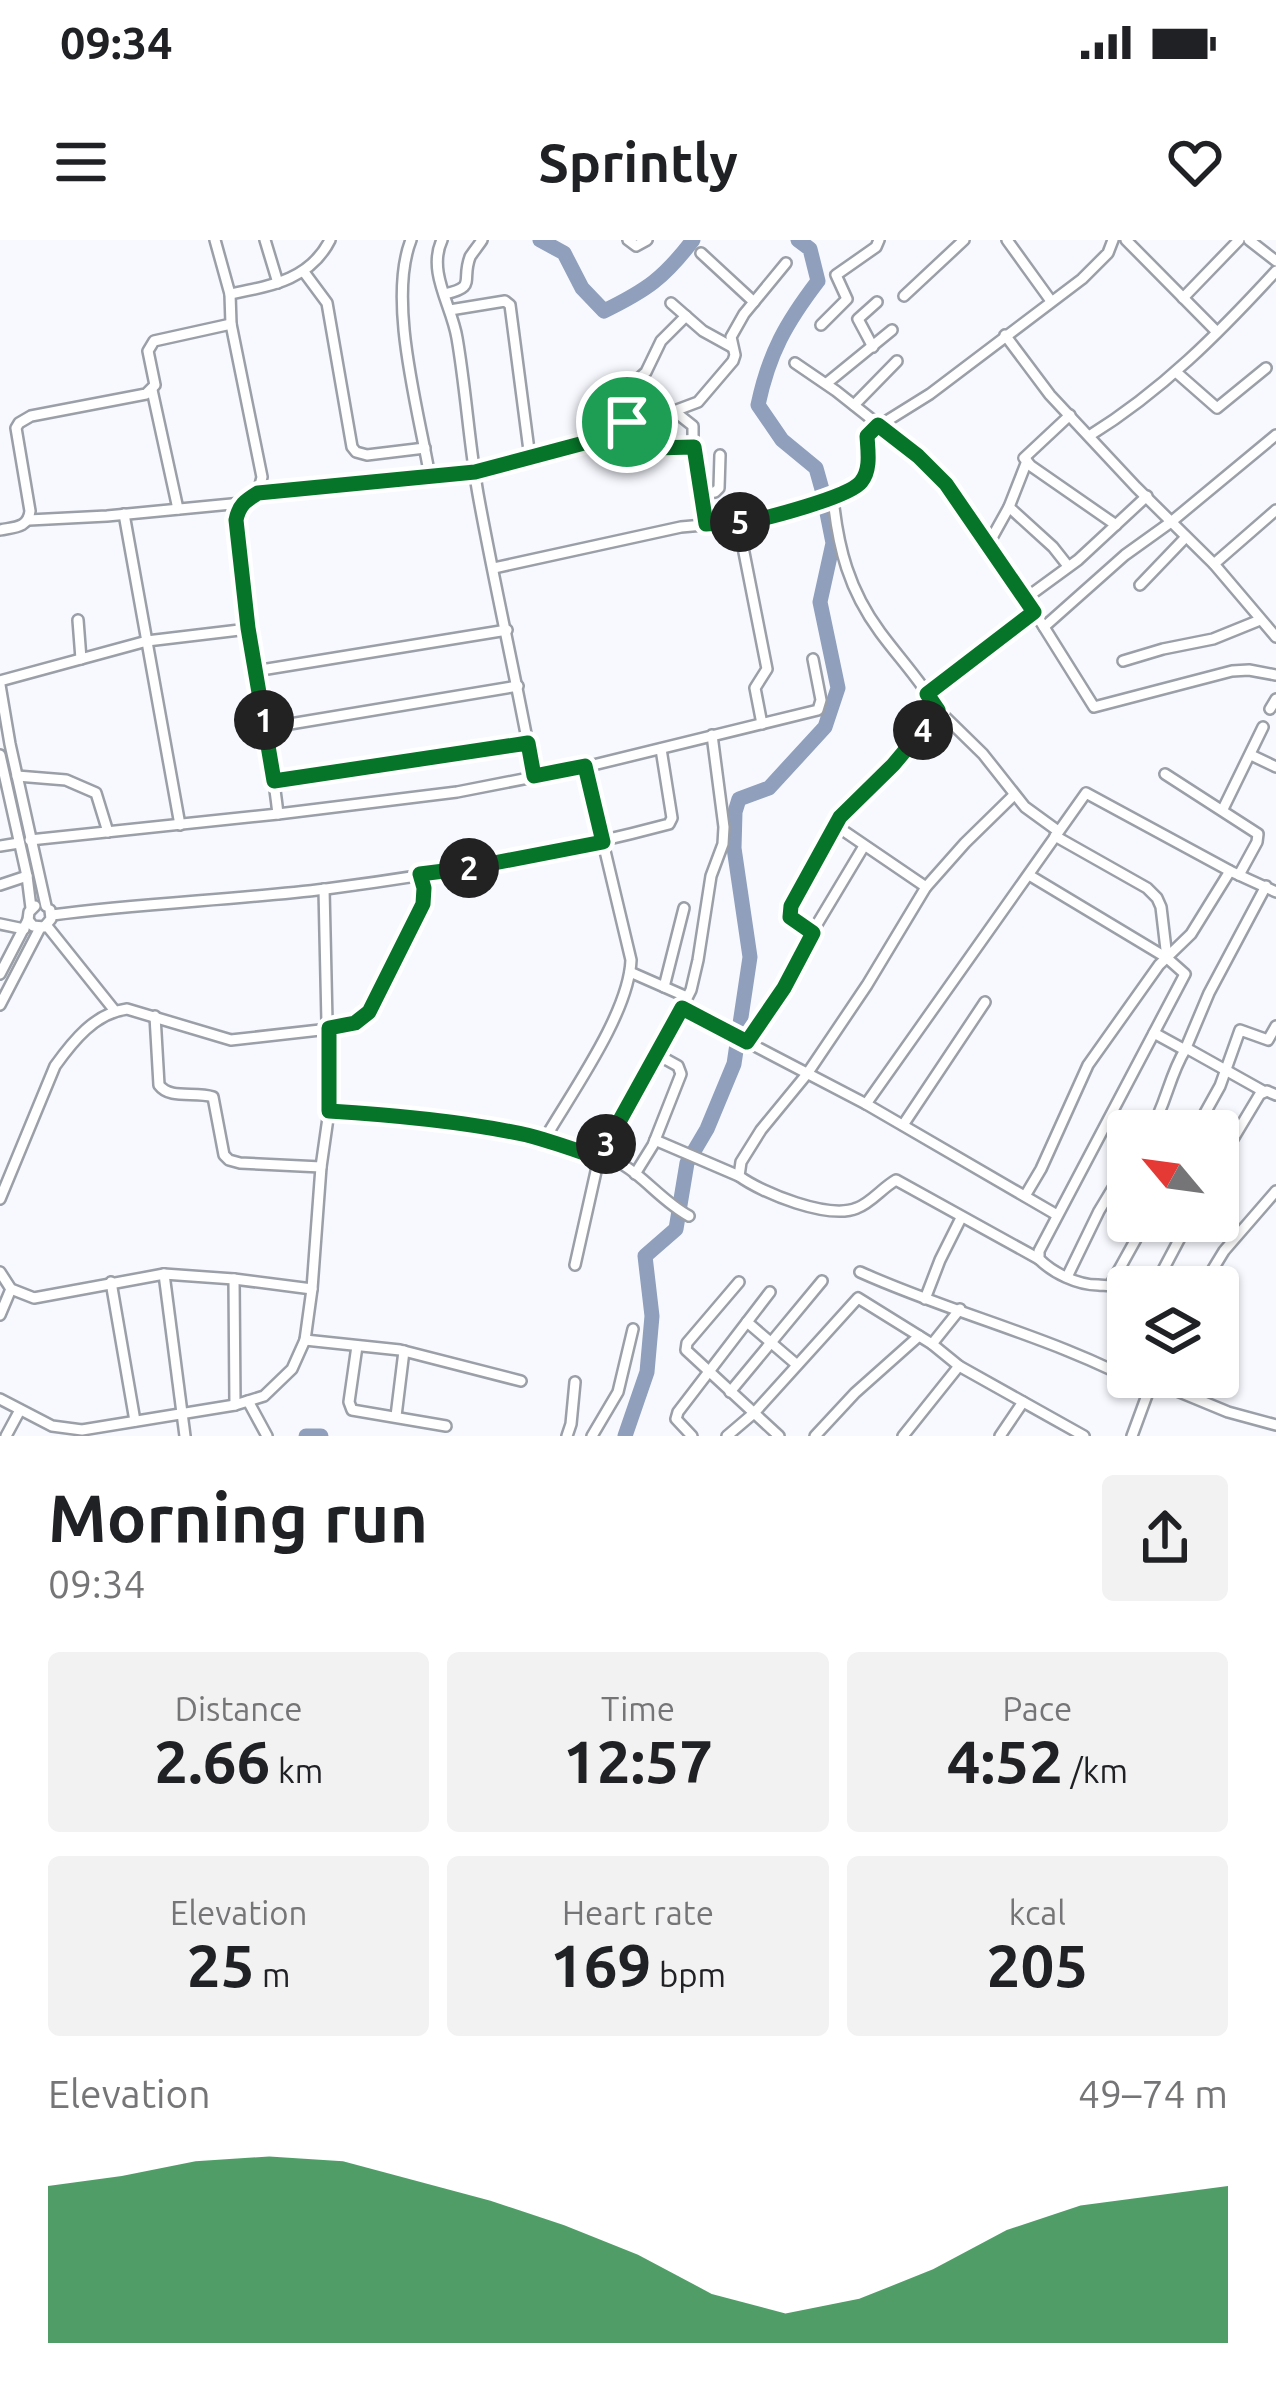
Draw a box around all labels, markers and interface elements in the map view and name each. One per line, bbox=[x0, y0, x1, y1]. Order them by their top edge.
text: 09:34 bbox=[60, 17, 173, 68]
icon: menu bbox=[48, 129, 114, 195]
icon: heart bbox=[1162, 129, 1228, 195]
text: Sprintly bbox=[538, 132, 738, 192]
pin bbox=[576, 371, 678, 473]
icon: arrive bbox=[594, 389, 660, 455]
pin: 5 bbox=[710, 492, 770, 552]
text: 5 bbox=[731, 503, 749, 540]
pin: 1 bbox=[234, 690, 294, 750]
pin: 4 bbox=[893, 700, 953, 760]
text: 1 bbox=[255, 701, 273, 738]
text: 4 bbox=[914, 711, 932, 748]
pin: 2 bbox=[439, 838, 499, 898]
text: 2 bbox=[460, 849, 478, 886]
north arrow bbox=[1107, 1110, 1239, 1242]
map controls bbox=[1107, 1110, 1239, 1398]
pin: 3 bbox=[576, 1114, 636, 1174]
text: 3 bbox=[597, 1125, 615, 1162]
button: layers bbox=[1107, 1266, 1239, 1398]
button: share bbox=[1102, 1475, 1228, 1601]
text: Morning run bbox=[48, 1480, 428, 1554]
text: 09:34 bbox=[48, 1562, 146, 1605]
text: Distance bbox=[175, 1690, 303, 1727]
text: Time bbox=[601, 1690, 675, 1727]
text: Pace bbox=[1002, 1690, 1072, 1727]
text: 2.66 bbox=[154, 1727, 270, 1794]
text: 12:57 bbox=[563, 1727, 713, 1794]
text: 4:52 bbox=[947, 1727, 1063, 1794]
text: km bbox=[270, 1752, 323, 1789]
text: /km bbox=[1063, 1752, 1128, 1789]
text: Elevation bbox=[170, 1894, 307, 1931]
text: Heart rate bbox=[562, 1894, 714, 1931]
text: kcal bbox=[1009, 1894, 1066, 1931]
text: 25 bbox=[187, 1931, 254, 1998]
text: 169 bbox=[550, 1931, 651, 1998]
text: 205 bbox=[987, 1931, 1088, 1998]
text: m bbox=[254, 1956, 291, 1993]
text: bpm bbox=[651, 1956, 726, 1993]
text: Elevation bbox=[48, 2072, 211, 2115]
text: 49–74 m bbox=[1078, 2072, 1228, 2115]

